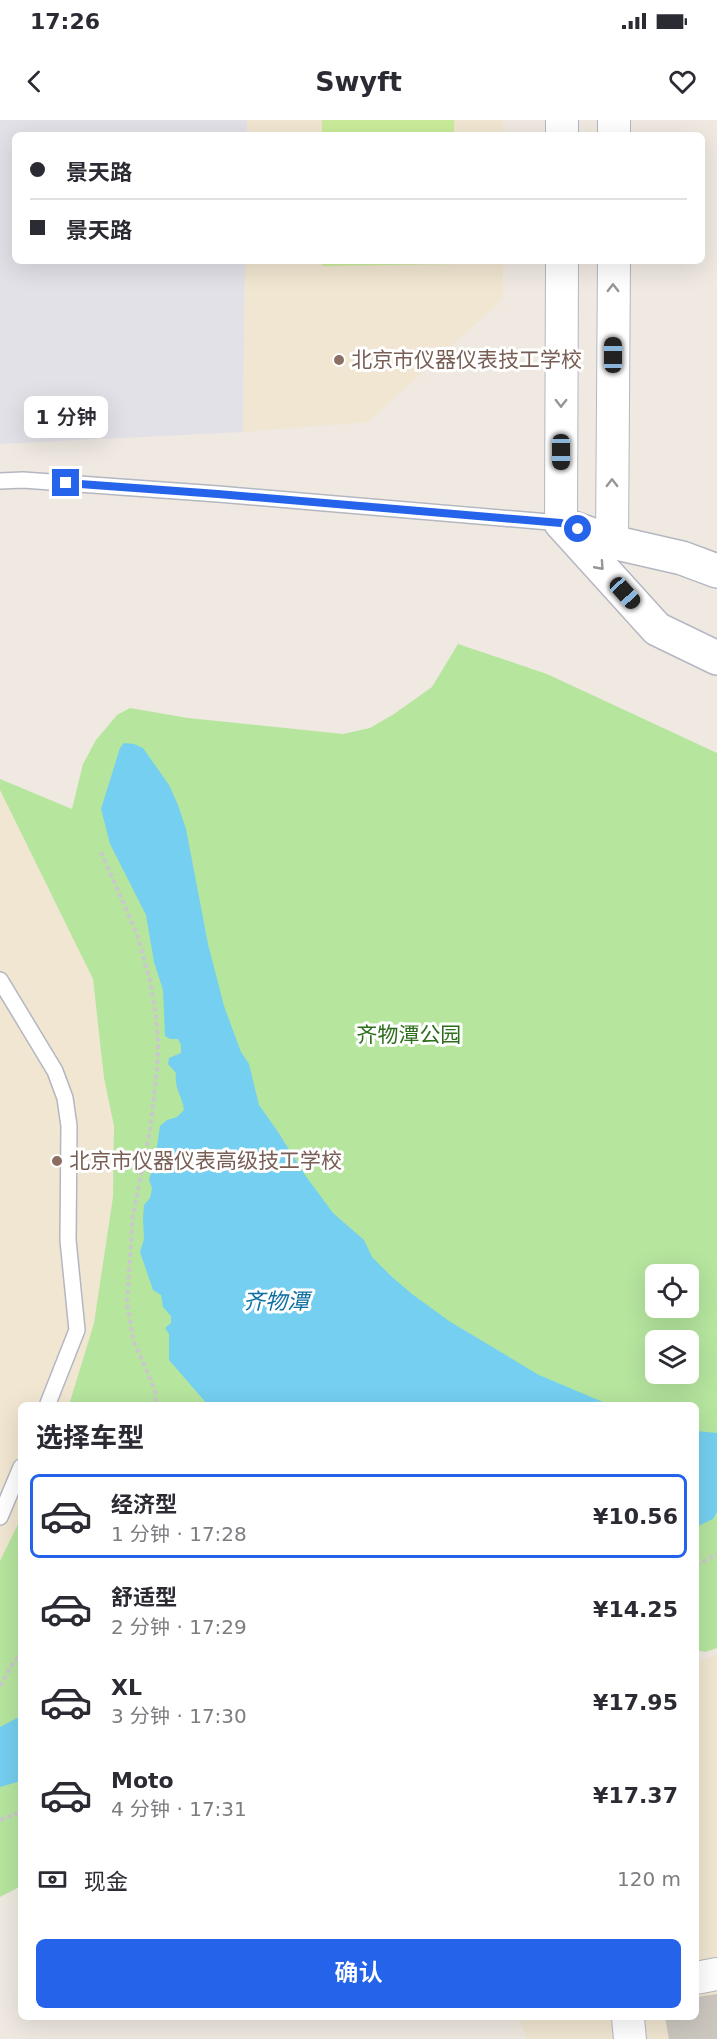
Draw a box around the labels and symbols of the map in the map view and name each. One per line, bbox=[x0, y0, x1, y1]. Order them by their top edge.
one-way arrow bbox=[607, 284, 620, 293]
car bbox=[604, 337, 622, 373]
place label: 北京市仪器仪表技工学校 bbox=[351, 348, 582, 372]
marker: 北京市仪器仪表技工学校 bbox=[332, 353, 346, 367]
callout: 1 分钟 bbox=[24, 396, 108, 438]
one-way arrow bbox=[555, 399, 567, 408]
car bbox=[552, 434, 570, 470]
route end bbox=[52, 469, 79, 496]
one-way arrow bbox=[606, 479, 618, 488]
route start bbox=[564, 515, 591, 542]
one-way arrow bbox=[593, 560, 604, 570]
car bbox=[606, 574, 644, 612]
park label: 齐物潭公园 bbox=[357, 1023, 462, 1047]
place label: 北京市仪器仪表高级技工学校 bbox=[69, 1149, 342, 1173]
marker: 北京市仪器仪表高级技工学校 bbox=[50, 1154, 64, 1168]
water label: 齐物潭 bbox=[243, 1289, 313, 1314]

